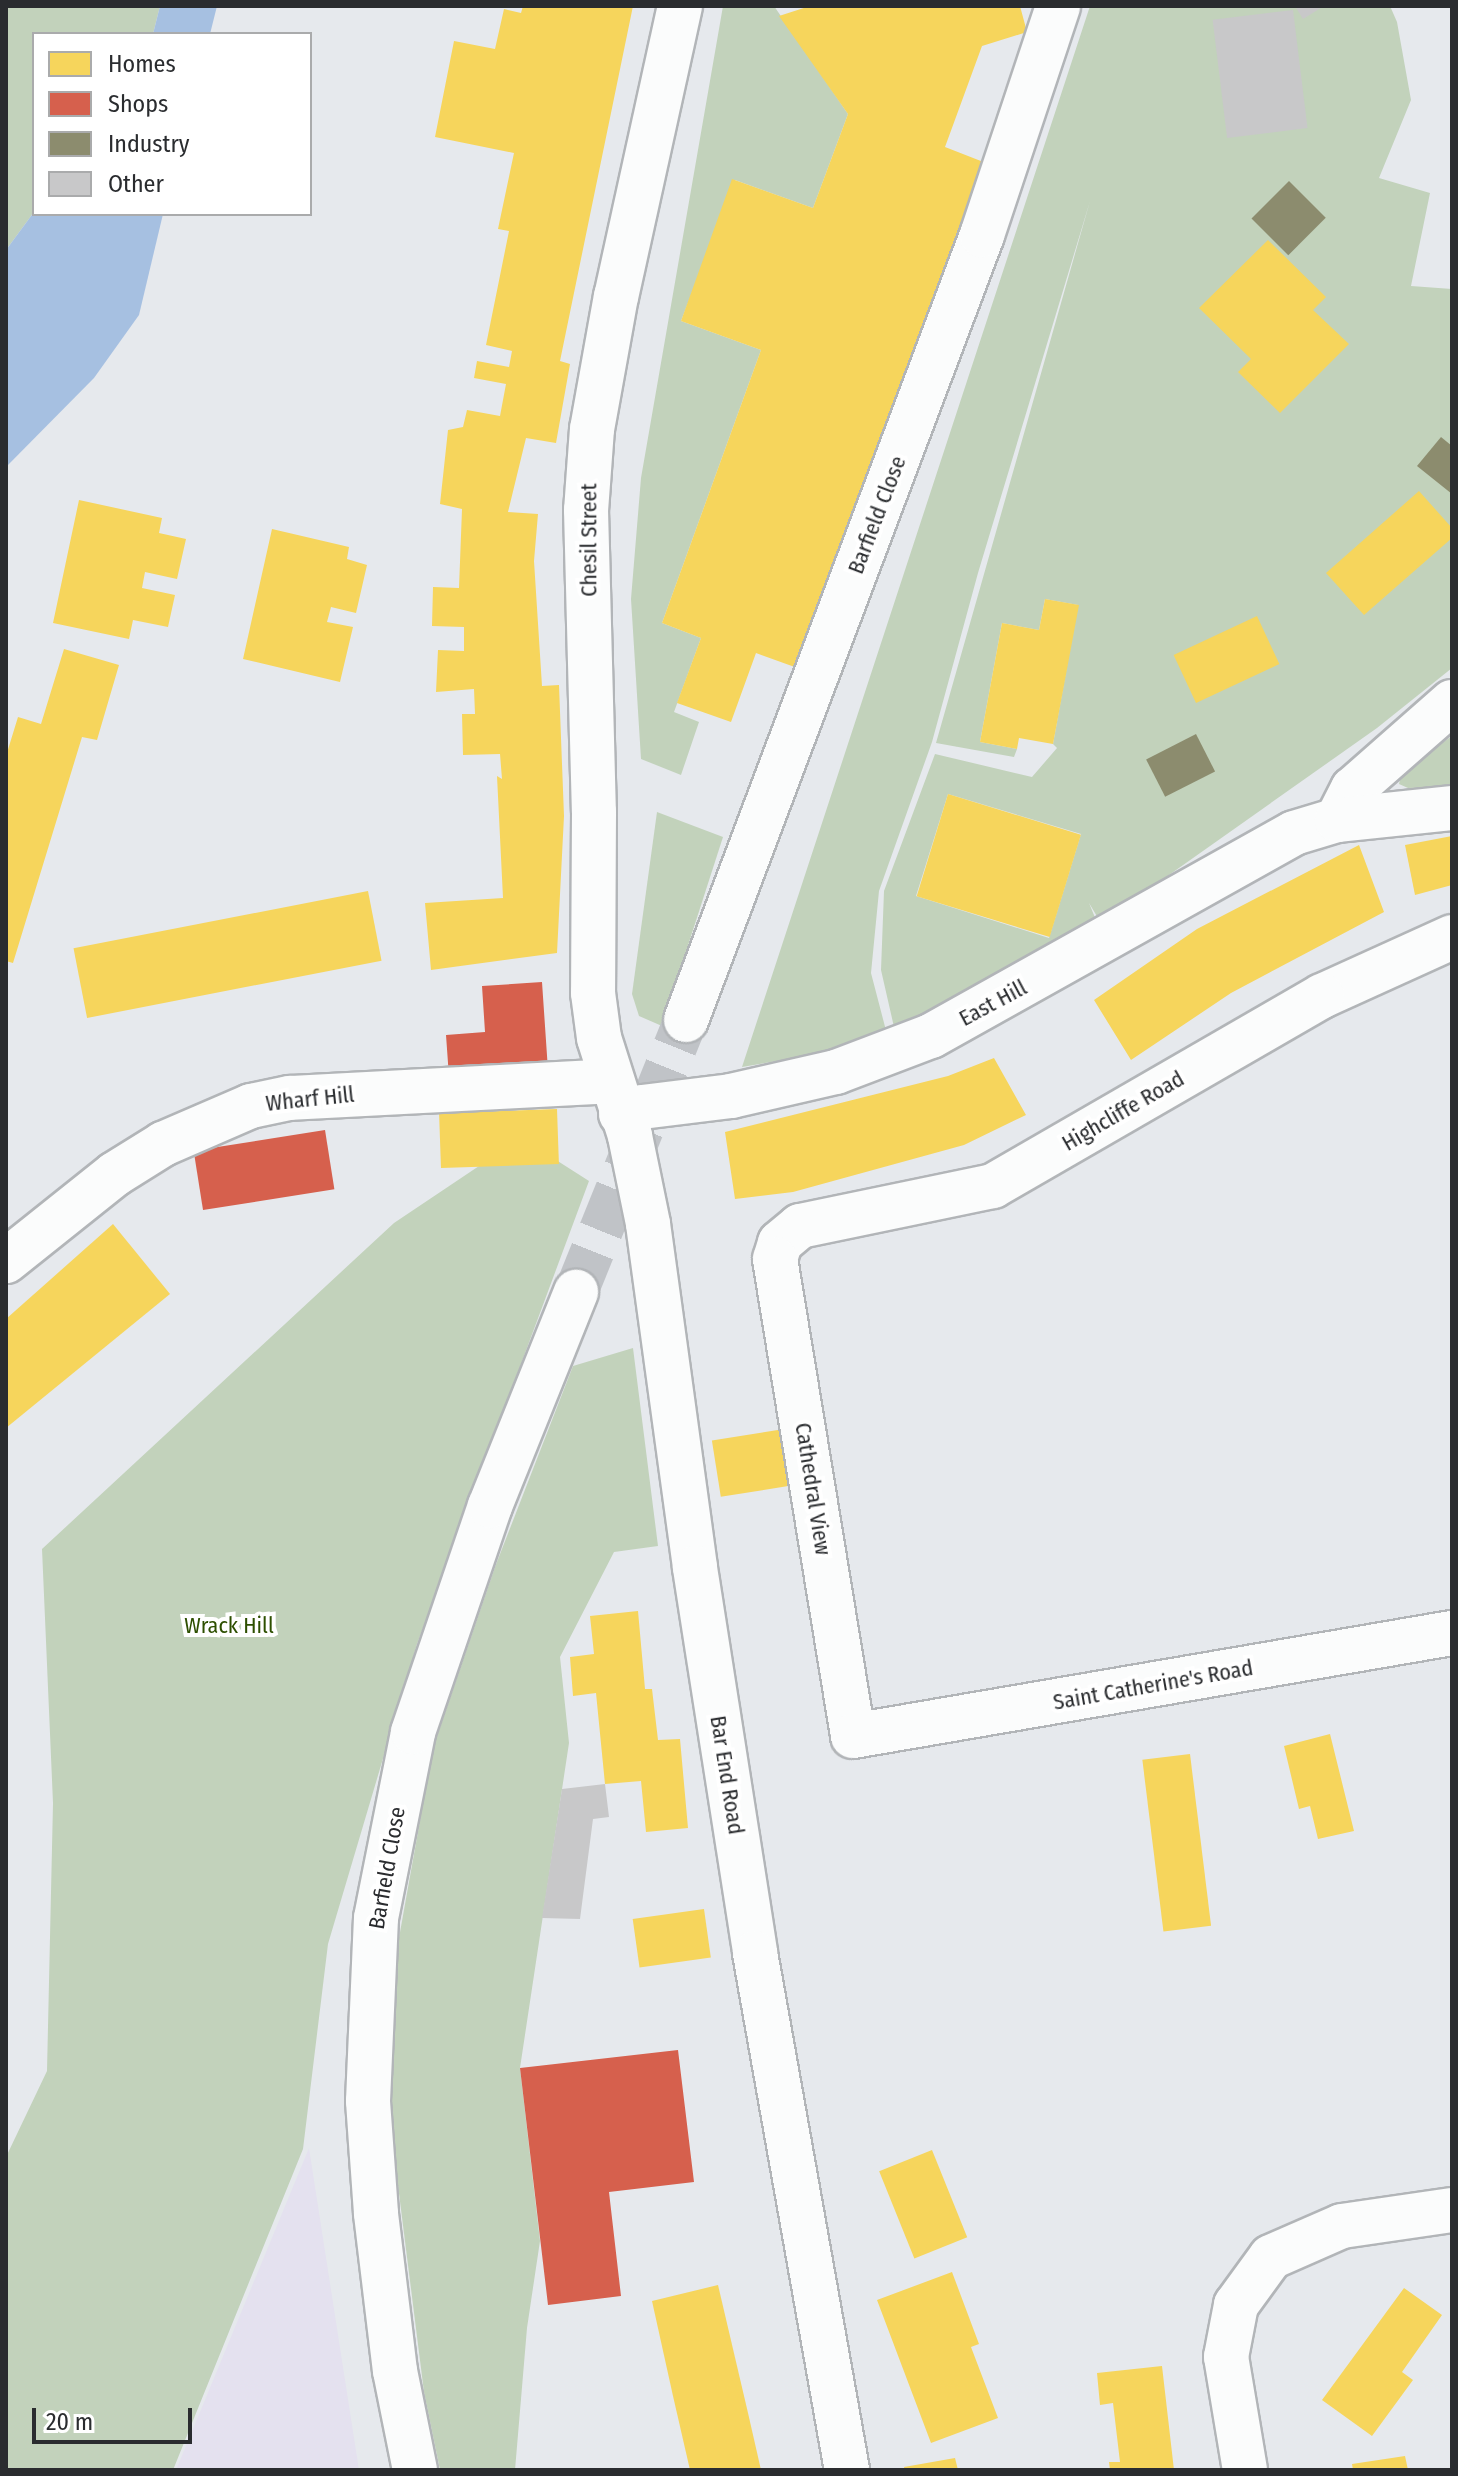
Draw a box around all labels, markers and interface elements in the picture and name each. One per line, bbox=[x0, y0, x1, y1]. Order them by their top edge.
legend bbox=[32, 32, 312, 216]
text: Homes bbox=[108, 50, 176, 78]
text: Shops bbox=[108, 90, 168, 118]
text: Industry bbox=[108, 130, 190, 158]
text: Other bbox=[108, 170, 164, 198]
street label: Barfield Close bbox=[842, 452, 912, 578]
street label: Chesil Street bbox=[576, 483, 602, 597]
street label: East Hill bbox=[955, 974, 1031, 1032]
street label: Highcliffe Road bbox=[1057, 1065, 1189, 1157]
street label: Wharf Hill bbox=[264, 1081, 356, 1117]
street label: Cathedral View bbox=[790, 1421, 836, 1557]
park label: Wrack Hill bbox=[184, 1613, 274, 1639]
street label: Saint Catherine's Road bbox=[1051, 1654, 1255, 1716]
street label: Bar End Road bbox=[705, 1714, 749, 1836]
street label: Barfield Close bbox=[363, 1805, 411, 1931]
scale bar bbox=[36, 2392, 196, 2442]
text: 20 m bbox=[46, 2408, 93, 2436]

